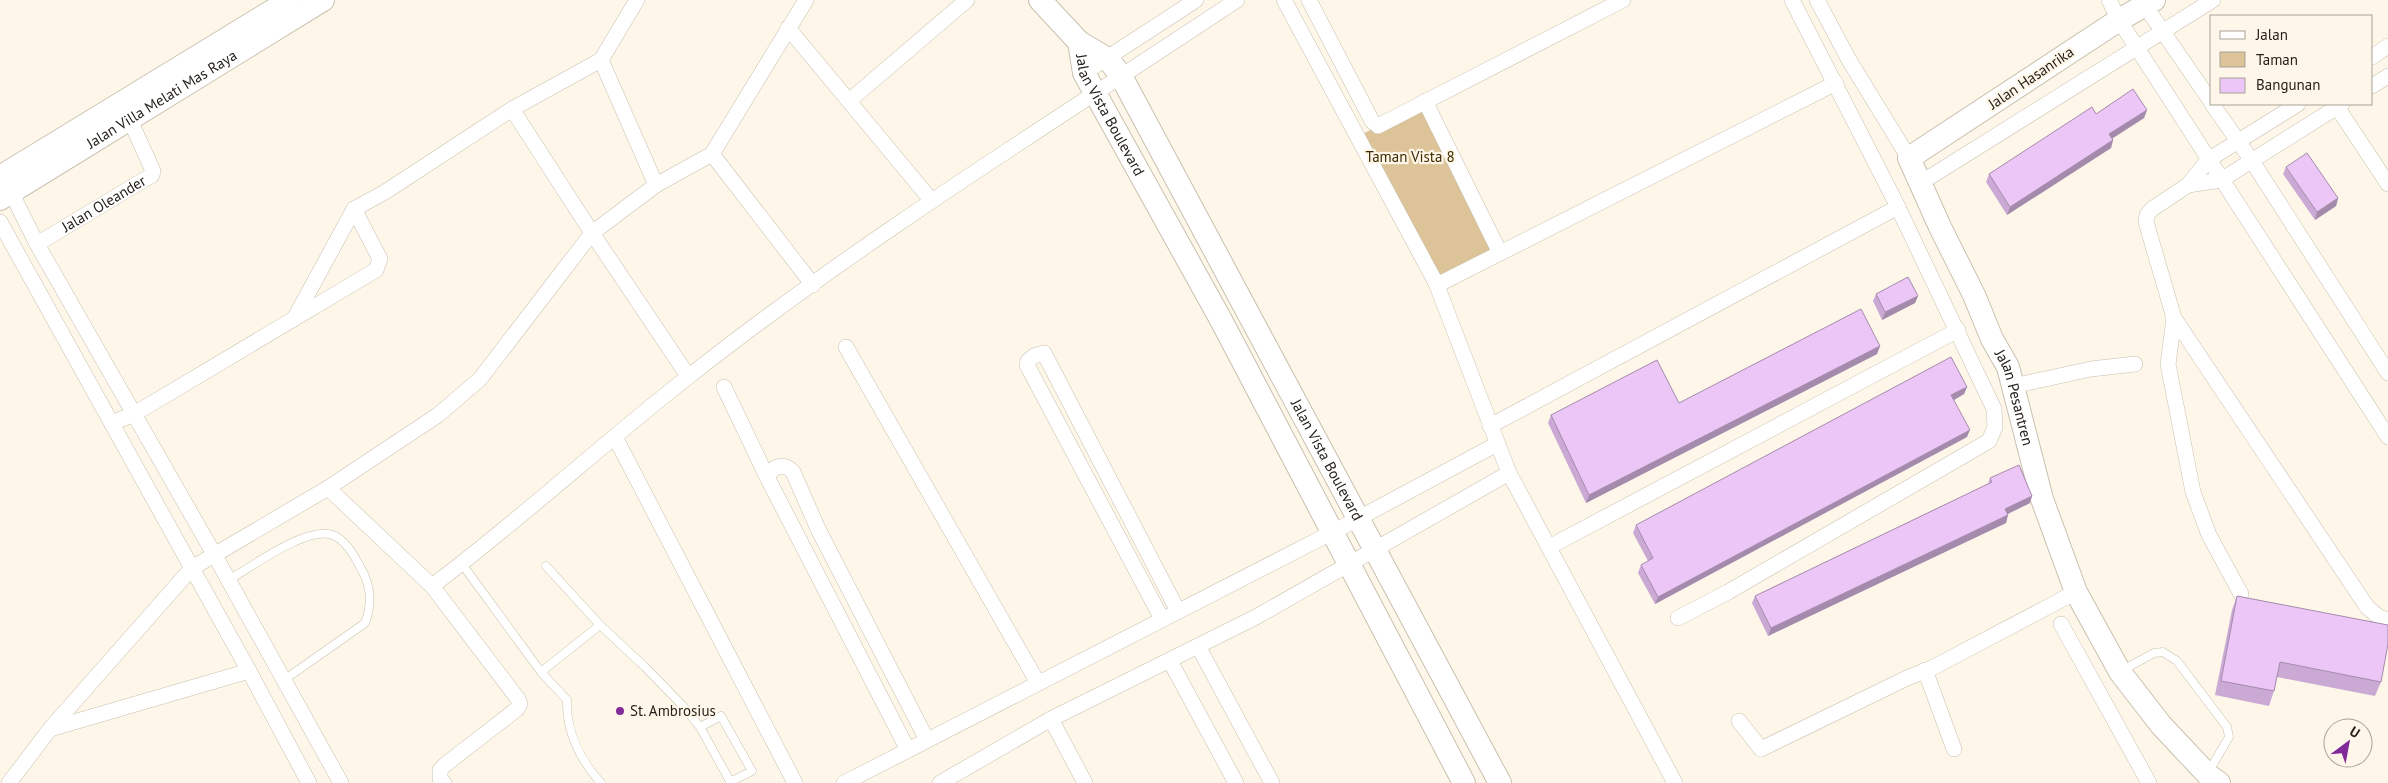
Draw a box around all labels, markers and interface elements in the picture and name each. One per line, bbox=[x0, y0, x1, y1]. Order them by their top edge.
legend bbox=[2210, 15, 2373, 105]
text: Jalan bbox=[2255, 25, 2288, 44]
street label: Jalan Hasanrika bbox=[1984, 42, 2077, 114]
street label: Jalan Villa Melati Mas Raya bbox=[82, 45, 240, 153]
text: Taman bbox=[2256, 50, 2298, 69]
street label: Jalan Vista Boulevard bbox=[1072, 52, 1149, 179]
text: Bangunan bbox=[2256, 75, 2320, 94]
park label: Taman Vista 8 bbox=[1365, 147, 1455, 166]
street label: Jalan Oleander bbox=[57, 171, 149, 236]
street label: Jalan Pesantren bbox=[1990, 345, 2038, 447]
street label: Jalan Vista Boulevard bbox=[1286, 395, 1368, 524]
place label: St. Ambrosius bbox=[630, 701, 716, 720]
marker: St. Ambrosius bbox=[614, 705, 626, 717]
north arrow bbox=[2323, 718, 2373, 768]
text: U bbox=[2346, 722, 2363, 742]

